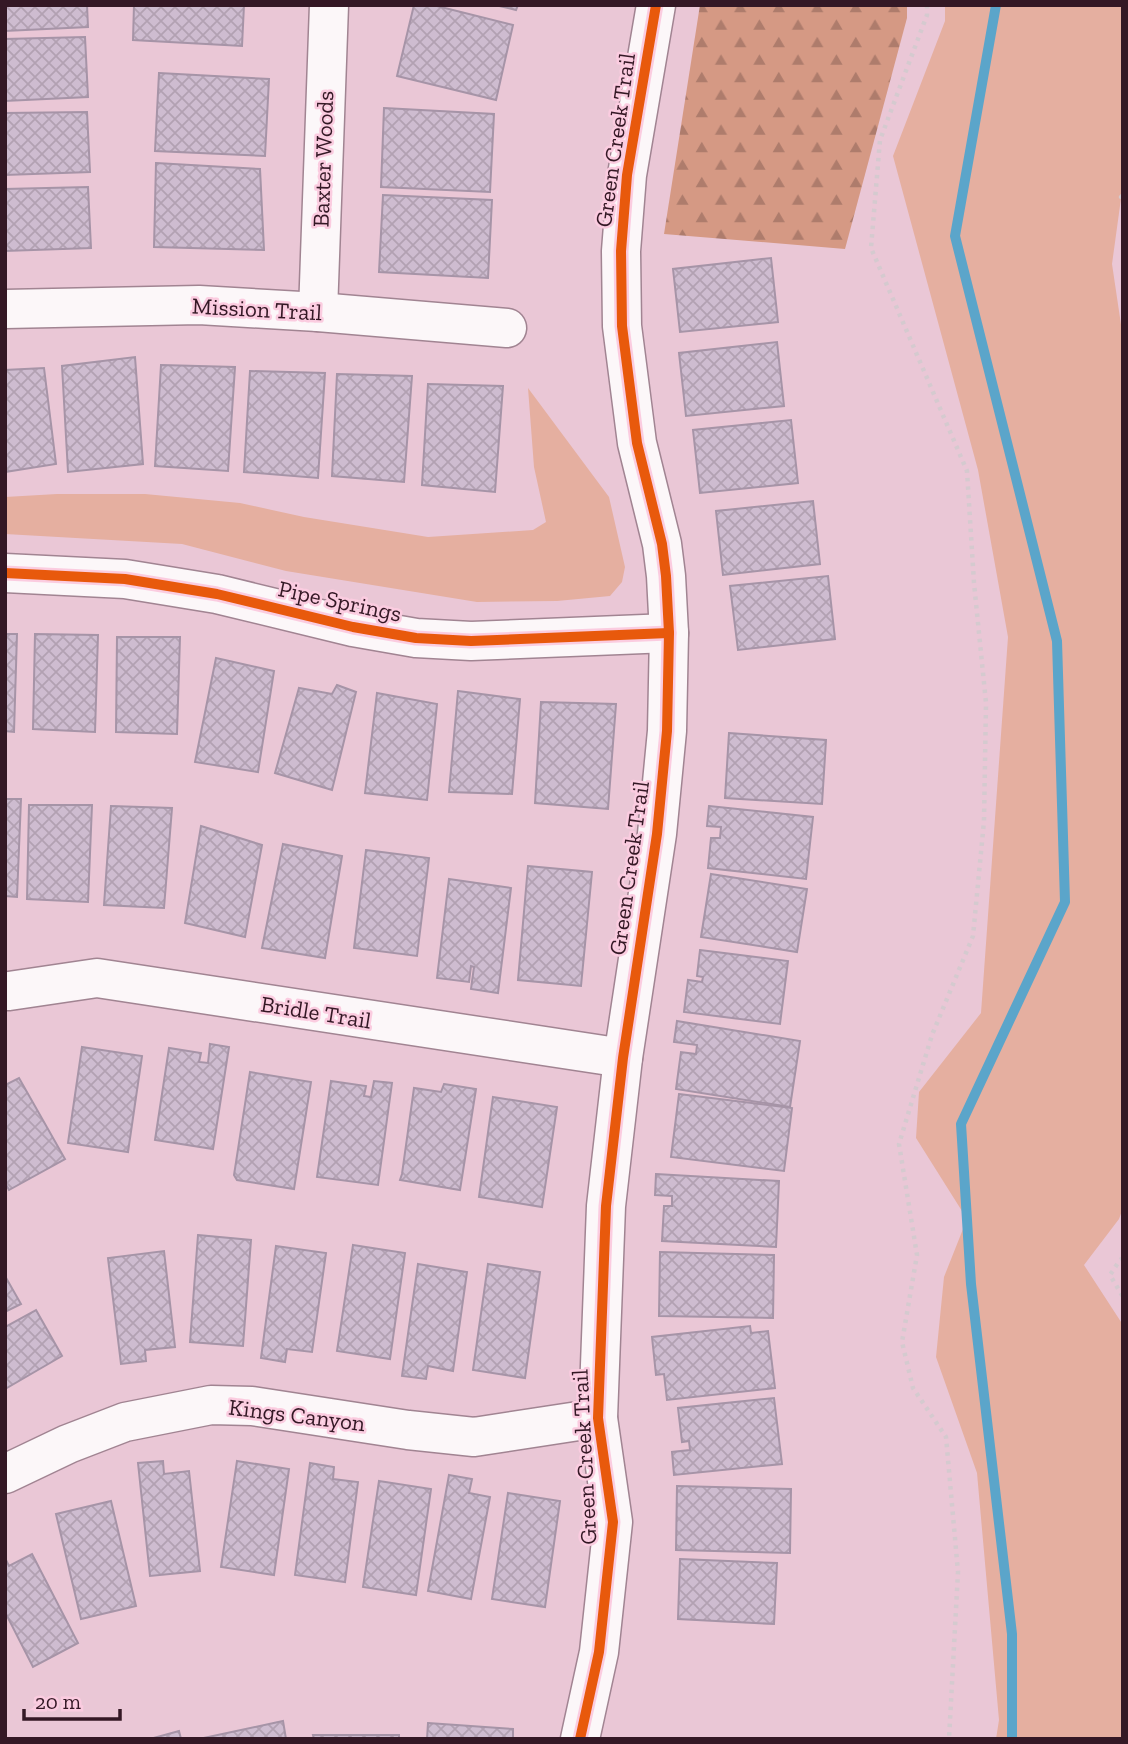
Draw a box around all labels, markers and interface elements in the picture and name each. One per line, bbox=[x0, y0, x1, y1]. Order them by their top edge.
street label: Green Creek Trail bbox=[589, 51, 641, 229]
street label: Baxter Woods bbox=[307, 90, 339, 228]
street label: Mission Trail bbox=[191, 292, 323, 326]
street label: Pipe Springs bbox=[276, 574, 404, 628]
street label: Green Creek Trail bbox=[603, 779, 655, 957]
street label: Bridle Trail bbox=[259, 989, 373, 1035]
street label: Green Creek Trail bbox=[565, 1369, 603, 1545]
street label: Kings Canyon bbox=[227, 1393, 367, 1437]
scale bar bbox=[24, 1678, 121, 1722]
text: 20 m bbox=[35, 1689, 81, 1714]

